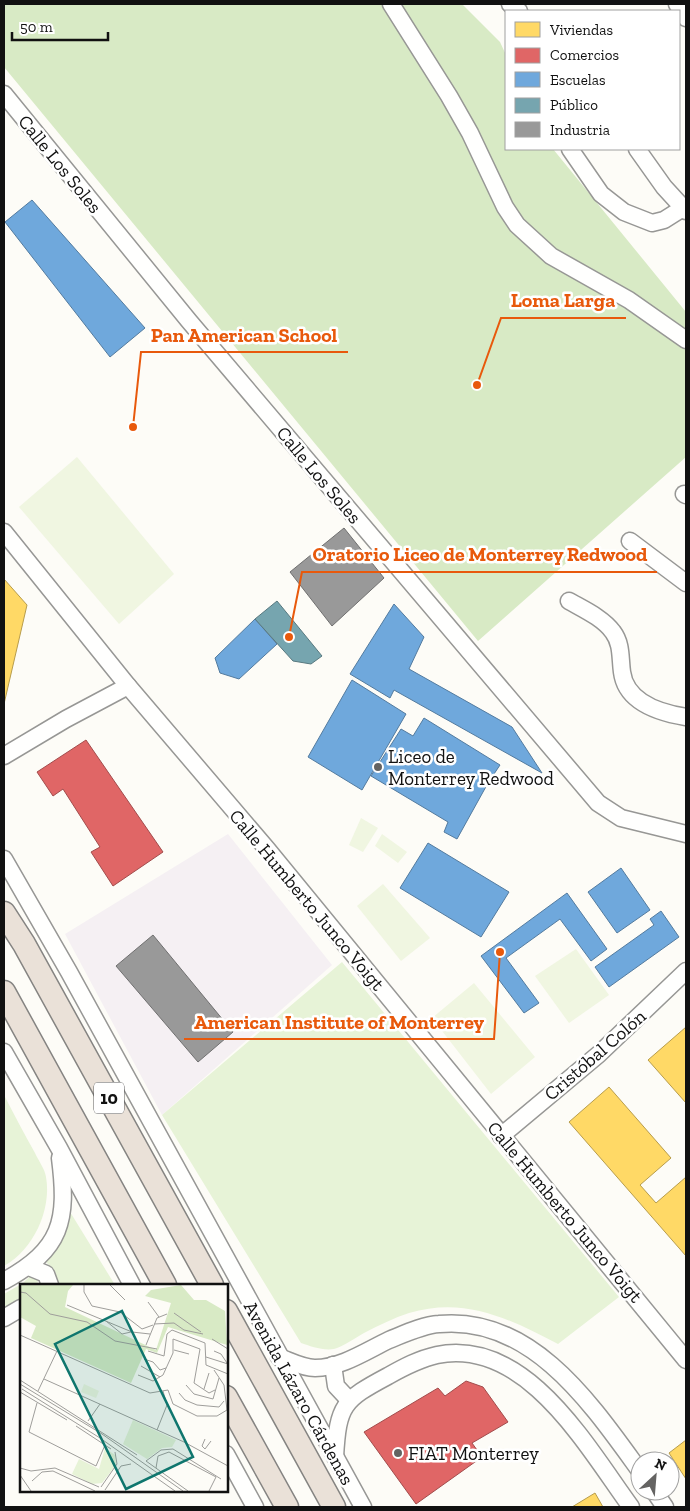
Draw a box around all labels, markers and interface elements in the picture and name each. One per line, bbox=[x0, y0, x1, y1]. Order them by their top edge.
scale bar bbox=[12, 10, 109, 42]
legend bbox=[505, 10, 680, 150]
text: 50 m bbox=[20, 18, 53, 36]
text: Viviendas bbox=[549, 21, 613, 39]
text: Comercios bbox=[550, 46, 619, 64]
text: Escuelas bbox=[550, 71, 606, 89]
text: Público bbox=[550, 96, 598, 114]
street label: Calle Los Soles bbox=[13, 110, 107, 218]
text: Industria bbox=[550, 121, 610, 139]
callout: Loma Larga bbox=[501, 283, 626, 318]
text: Loma Larga bbox=[511, 288, 615, 312]
callout: Pan American School bbox=[141, 317, 348, 352]
text: Pan American School bbox=[151, 323, 338, 347]
street label: Calle Los Soles bbox=[272, 422, 366, 528]
callout: Oratorio Liceo de Monterrey Redwood bbox=[302, 537, 657, 572]
text: Oratorio Liceo de Monterrey Redwood bbox=[313, 542, 648, 566]
place label: Liceo de Monterrey Redwood bbox=[388, 745, 555, 790]
marker: Liceo de Monterrey Redwood bbox=[372, 761, 384, 773]
street label: Calle Humberto Junco Voigt bbox=[225, 805, 389, 995]
callout: American Institute of Monterrey bbox=[184, 1004, 494, 1039]
street label: Cristóbal Colón bbox=[539, 1005, 651, 1105]
text: American Institute of Monterrey bbox=[194, 1010, 485, 1034]
road number: 10 bbox=[94, 1082, 124, 1114]
street label: Calle Humberto Junco Voigt bbox=[483, 1117, 647, 1307]
inset map bbox=[20, 1284, 228, 1491]
street label: Avenida Lázaro Cárdenas bbox=[239, 1297, 359, 1489]
place label: FIAT Monterrey bbox=[408, 1442, 539, 1465]
marker: FIAT Monterrey bbox=[392, 1447, 404, 1459]
north arrow bbox=[630, 1451, 680, 1501]
text: N bbox=[652, 1455, 669, 1475]

